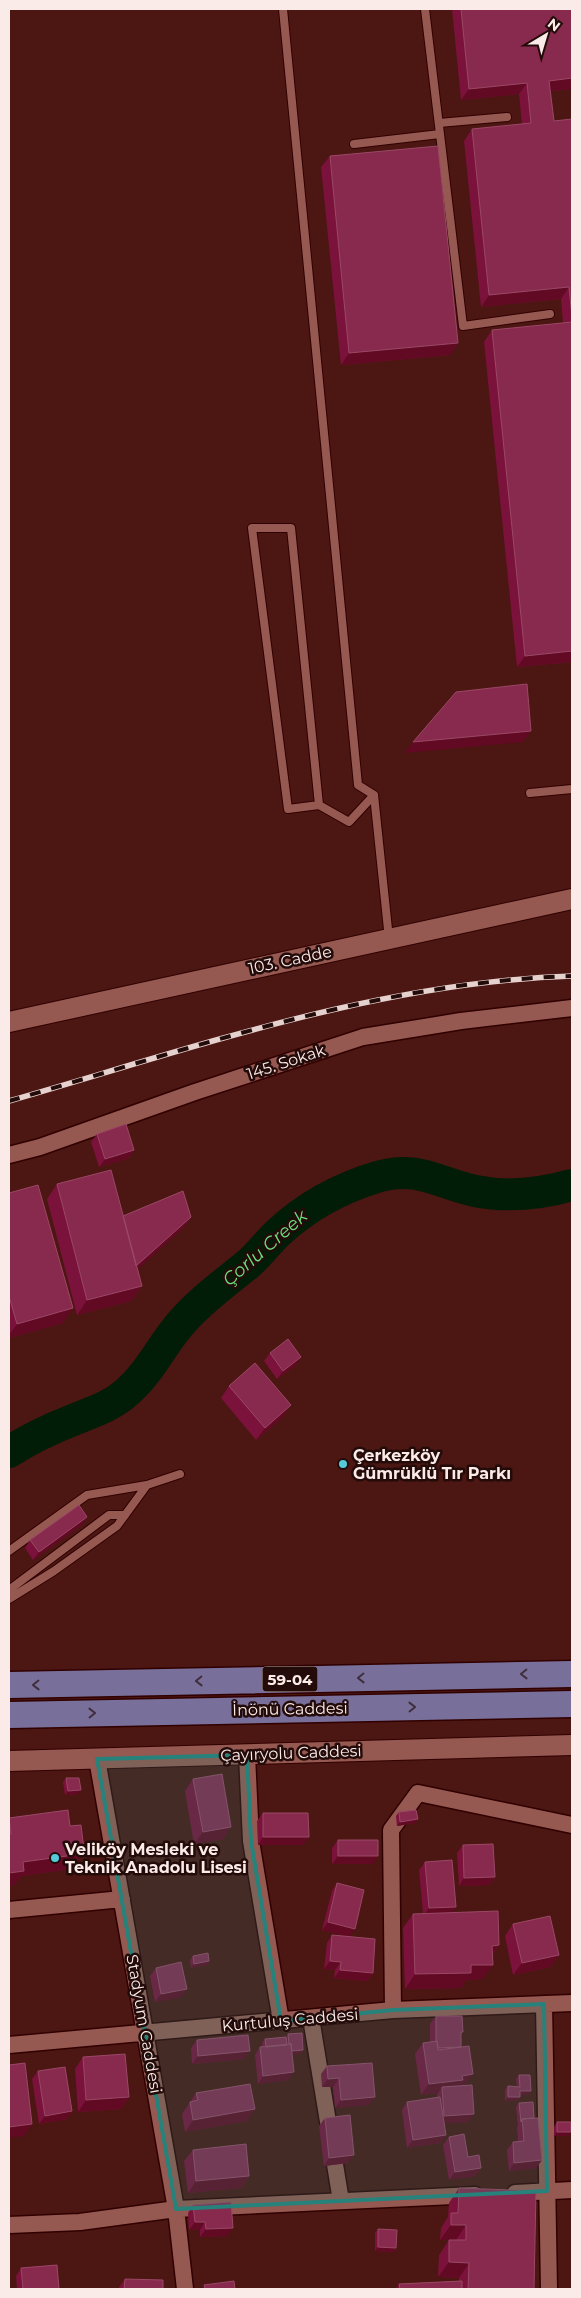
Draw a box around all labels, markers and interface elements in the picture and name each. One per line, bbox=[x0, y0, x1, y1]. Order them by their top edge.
north arrow bbox=[521, 10, 571, 60]
text: N bbox=[544, 14, 564, 35]
street label: 103. Cadde bbox=[247, 942, 333, 978]
street label: 145. Sokak bbox=[244, 1040, 328, 1084]
water label: Çorlu Creek bbox=[218, 1204, 313, 1291]
place label: Çerkezköy Gümrüklü Tır Parkı bbox=[353, 1446, 511, 1483]
marker: Çerkezköy Gümrüklü Tır Parkı bbox=[337, 1458, 349, 1470]
road number: 59-04 bbox=[262, 1666, 318, 1692]
one-way arrow bbox=[519, 1669, 527, 1680]
one-way arrow bbox=[357, 1673, 364, 1683]
one-way arrow bbox=[194, 1676, 202, 1686]
one-way arrow bbox=[32, 1680, 40, 1690]
street label: İnönü Caddesi bbox=[232, 1698, 348, 1720]
one-way arrow bbox=[409, 1701, 417, 1712]
one-way arrow bbox=[89, 1708, 97, 1718]
street label: Çayıryolu Caddesi bbox=[220, 1741, 362, 1765]
place label: Veliköy Mesleki ve Teknik Anadolu Lisesi bbox=[64, 1840, 247, 1877]
marker: Veliköy Mesleki ve Teknik Anadolu Lisesi bbox=[49, 1852, 61, 1864]
street label: Stadyum Caddesi bbox=[122, 1953, 166, 2095]
street label: Kurtuluş Caddesi bbox=[221, 2005, 359, 2035]

